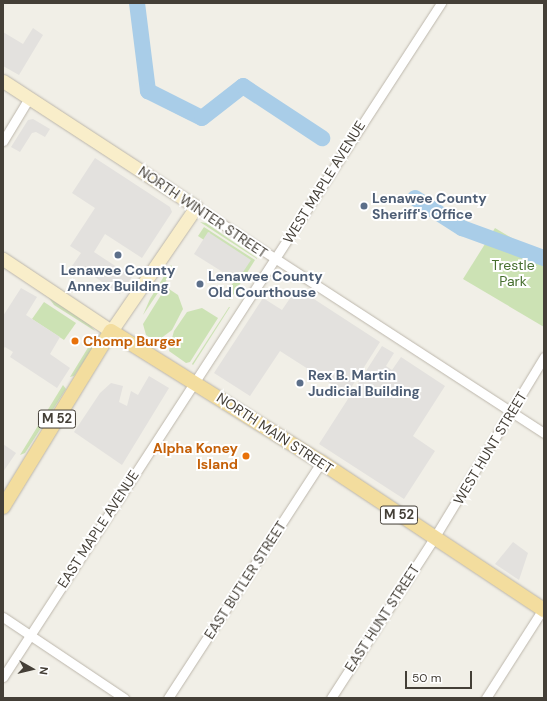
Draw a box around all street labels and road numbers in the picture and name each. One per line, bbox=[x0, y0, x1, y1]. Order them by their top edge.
street label: WEST MAPLE AVENUE bbox=[279, 118, 369, 246]
street label: NORTH WINTER STREET bbox=[135, 163, 271, 261]
street label: NORTH MAIN STREET bbox=[214, 389, 336, 477]
street label: WEST HUNT STREET bbox=[450, 389, 530, 507]
road number: M 52 bbox=[37, 408, 77, 430]
street label: EAST MAPLE AVENUE bbox=[54, 467, 142, 591]
road number: M 52 bbox=[379, 504, 419, 526]
street label: EAST BUTLER STREET bbox=[201, 518, 289, 642]
street label: EAST HUNT STREET bbox=[341, 561, 423, 675]

